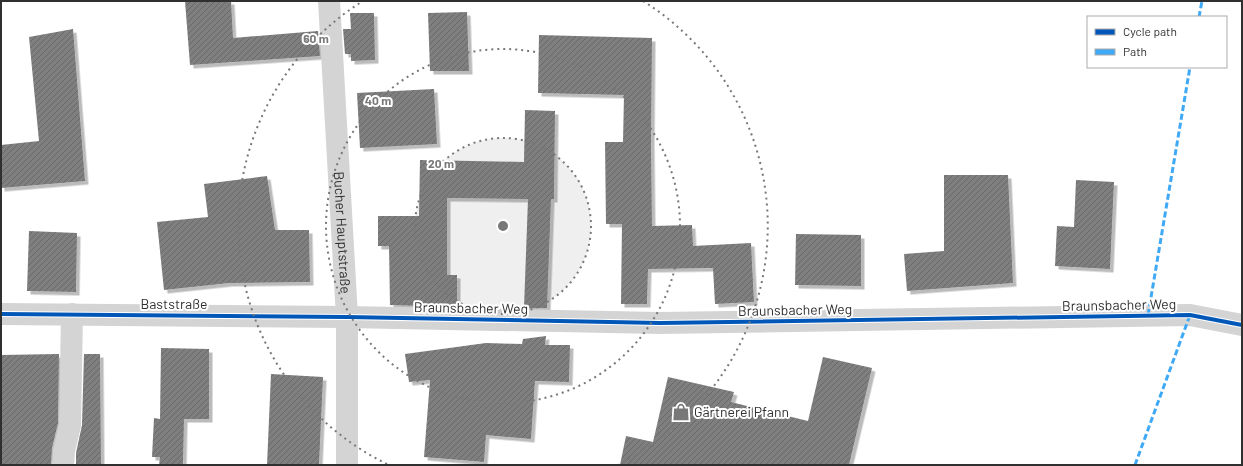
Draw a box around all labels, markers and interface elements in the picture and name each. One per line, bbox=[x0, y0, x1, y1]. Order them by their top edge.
legend bbox=[1087, 16, 1227, 68]
text: Cycle path bbox=[1123, 24, 1177, 38]
text: 60 m bbox=[303, 31, 329, 45]
text: Path bbox=[1123, 44, 1147, 58]
text: 40 m bbox=[365, 93, 391, 107]
text: 20 m bbox=[428, 156, 454, 170]
street label: Bucher Hauptstraße bbox=[331, 171, 355, 294]
centre of rings bbox=[496, 219, 510, 233]
street label: Baststraße bbox=[141, 295, 207, 312]
street label: Braunsbacher Weg bbox=[1062, 295, 1176, 314]
street label: Braunsbacher Weg bbox=[414, 298, 528, 317]
street label: Braunsbacher Weg bbox=[738, 300, 852, 319]
shop icon: Gärtnerei Pfann bbox=[671, 402, 691, 422]
place label: Gärtnerei Pfann bbox=[694, 403, 789, 420]

